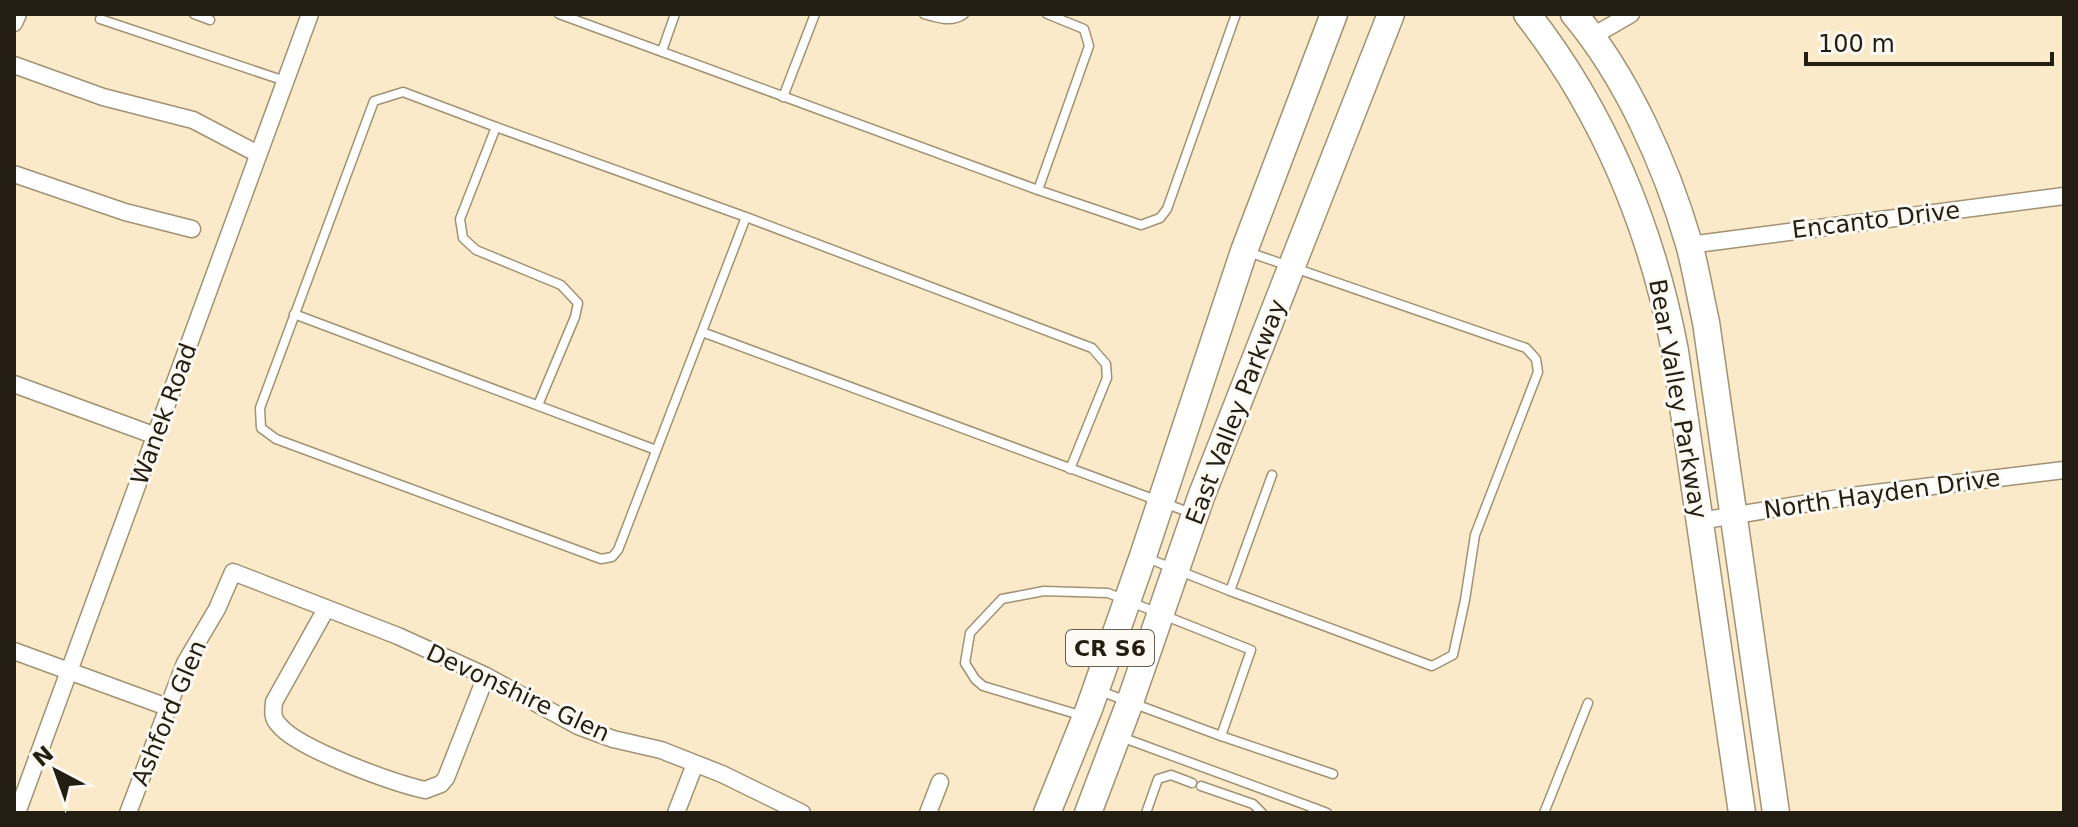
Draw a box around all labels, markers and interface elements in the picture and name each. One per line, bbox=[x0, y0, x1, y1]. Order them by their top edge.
scale bar bbox=[1806, 16, 2052, 66]
text: 100 m bbox=[1818, 30, 1895, 58]
street label: Encanto Drive bbox=[1790, 196, 1962, 244]
street label: Bear Valley Parkway bbox=[1643, 277, 1713, 521]
street label: East Valley Parkway bbox=[1180, 295, 1292, 529]
street label: Wanek Road bbox=[125, 339, 203, 489]
street label: North Hayden Drive bbox=[1762, 464, 2002, 524]
road number: CR S6 bbox=[1066, 630, 1154, 666]
street label: Ashford Glen bbox=[126, 636, 212, 790]
street label: Devonshire Glen bbox=[422, 638, 614, 748]
north arrow bbox=[16, 731, 96, 811]
text: N bbox=[28, 741, 58, 772]

